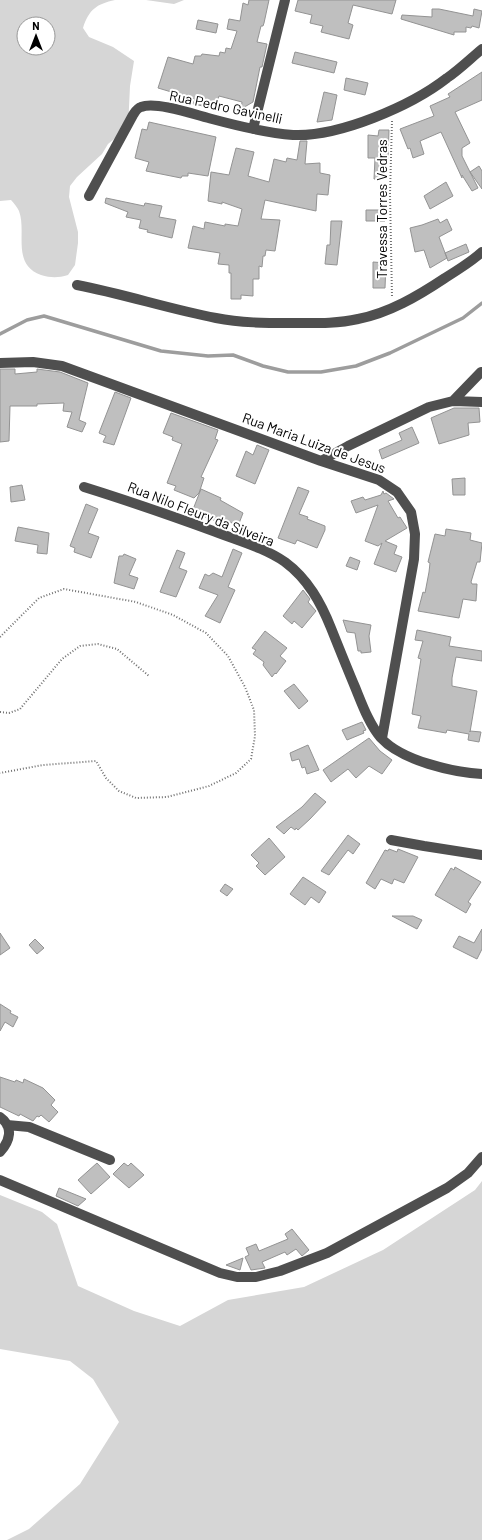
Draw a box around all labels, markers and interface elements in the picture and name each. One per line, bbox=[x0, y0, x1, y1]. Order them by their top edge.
north arrow bbox=[16, 16, 56, 56]
text: N bbox=[32, 19, 40, 32]
street label: Rua Pedro Gavinelli bbox=[168, 86, 284, 127]
street label: Travessa Torres Vedras bbox=[373, 139, 390, 279]
street label: Rua Maria Luiza de Jesus bbox=[240, 409, 388, 476]
street label: Rua Nilo Fleury da Silveira bbox=[125, 478, 277, 549]

